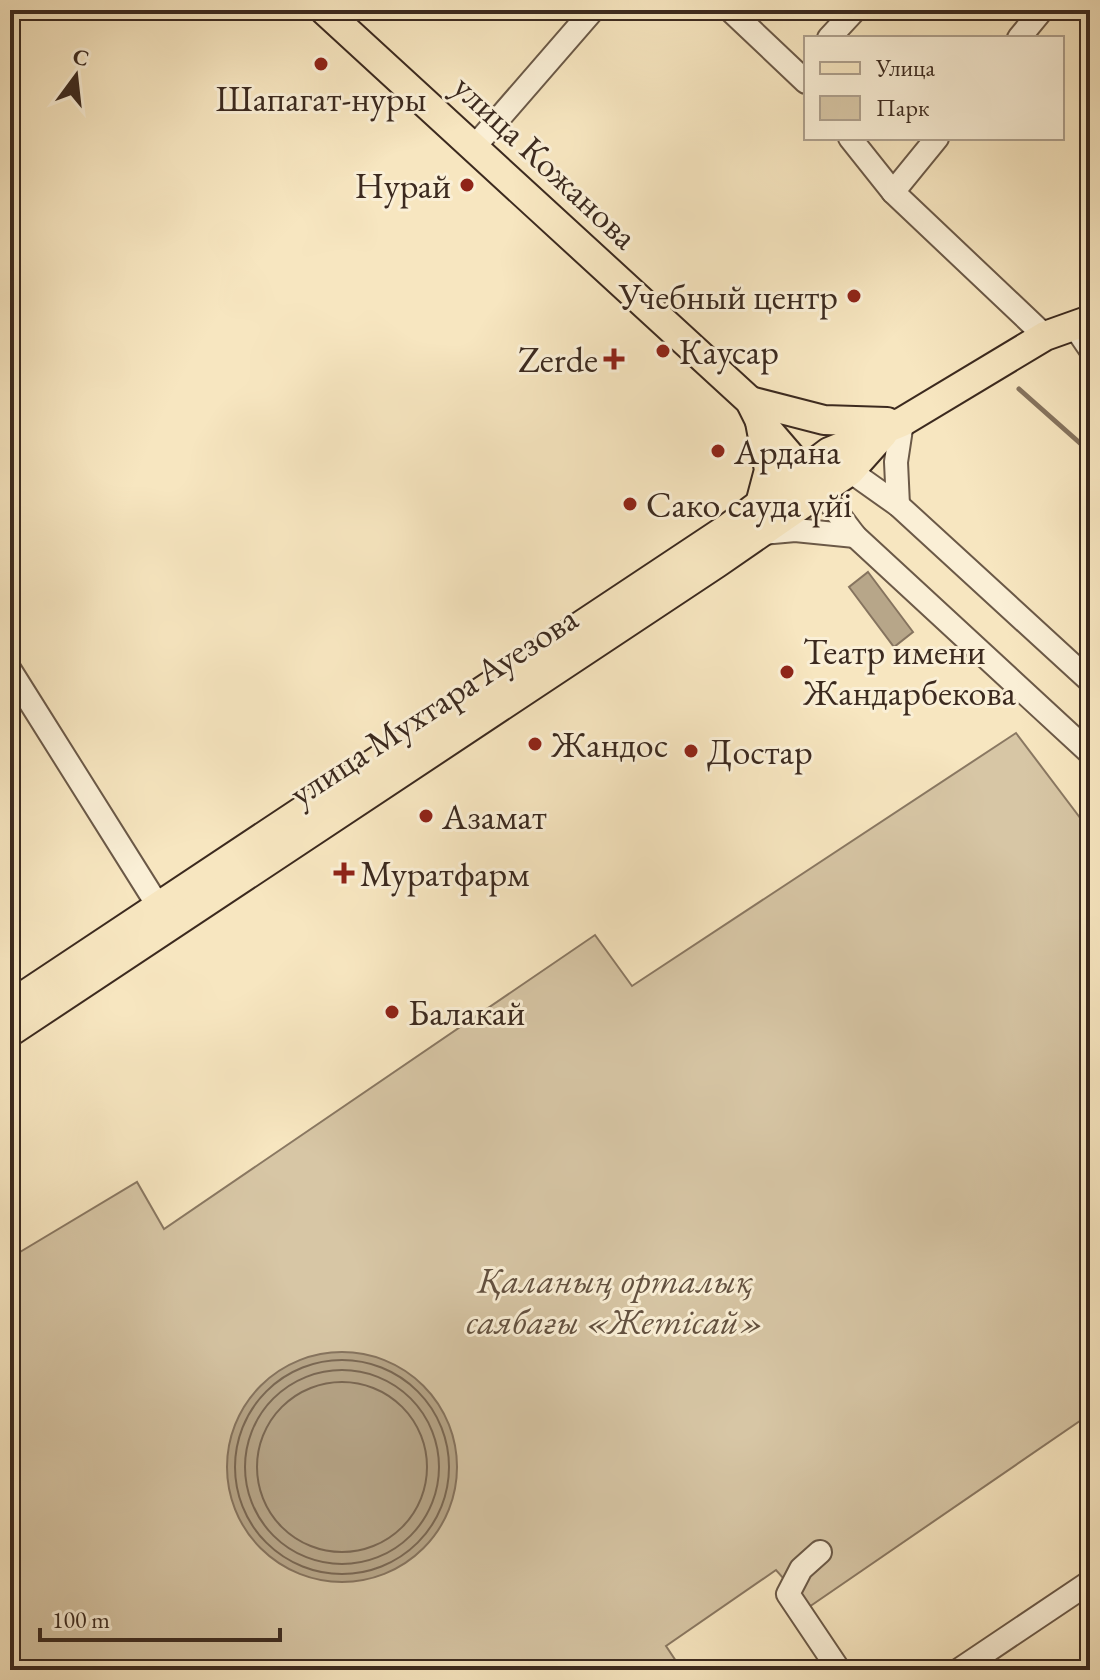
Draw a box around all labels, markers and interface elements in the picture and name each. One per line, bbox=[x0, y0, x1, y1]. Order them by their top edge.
north arrow bbox=[36, 36, 116, 116]
legend bbox=[804, 36, 1064, 140]
text: С bbox=[70, 41, 92, 73]
text: Улица bbox=[875, 52, 935, 83]
marker: Шапагат-нуры bbox=[312, 55, 330, 73]
street label: улица Кожанова bbox=[443, 64, 649, 260]
place label: Шапагат-нуры bbox=[216, 75, 427, 122]
text: Парк bbox=[876, 92, 930, 123]
place label: Нурай bbox=[355, 162, 451, 209]
marker: Нурай bbox=[458, 176, 476, 194]
place label: Учебный центр bbox=[618, 273, 838, 320]
marker: Учебный центр bbox=[845, 287, 863, 305]
place label: Каусар bbox=[679, 328, 779, 375]
place label: Zerde bbox=[518, 336, 598, 383]
marker: Каусар bbox=[654, 342, 672, 360]
marker: Zerde bbox=[605, 350, 623, 368]
place label: Ардана bbox=[733, 428, 841, 475]
marker: Ардана bbox=[709, 442, 727, 460]
place label: Сако сауда үйі bbox=[646, 481, 852, 528]
marker: Сако сауда үйі bbox=[621, 495, 639, 513]
street label: улица Мухтара Ауезова bbox=[280, 594, 587, 816]
place label: Театр имени Жандарбекова bbox=[802, 628, 1017, 716]
marker: Театр имени Жандарбекова bbox=[778, 663, 796, 681]
place label: Жандос bbox=[550, 721, 668, 768]
place label: Достар bbox=[707, 728, 813, 775]
marker: Жандос bbox=[526, 735, 544, 753]
marker: Достар bbox=[682, 742, 700, 760]
place label: Азамат bbox=[441, 793, 547, 840]
marker: Азамат bbox=[417, 807, 435, 825]
place label: Муратфарм bbox=[360, 850, 530, 897]
marker: Муратфарм bbox=[335, 864, 353, 882]
place label: Балакай bbox=[408, 989, 525, 1036]
marker: Балакай bbox=[383, 1003, 401, 1021]
park label: Қаланың орталық саябағы «Жетісай» bbox=[466, 1257, 764, 1345]
scale bar bbox=[40, 1592, 280, 1642]
text: 100 m bbox=[52, 1604, 110, 1635]

